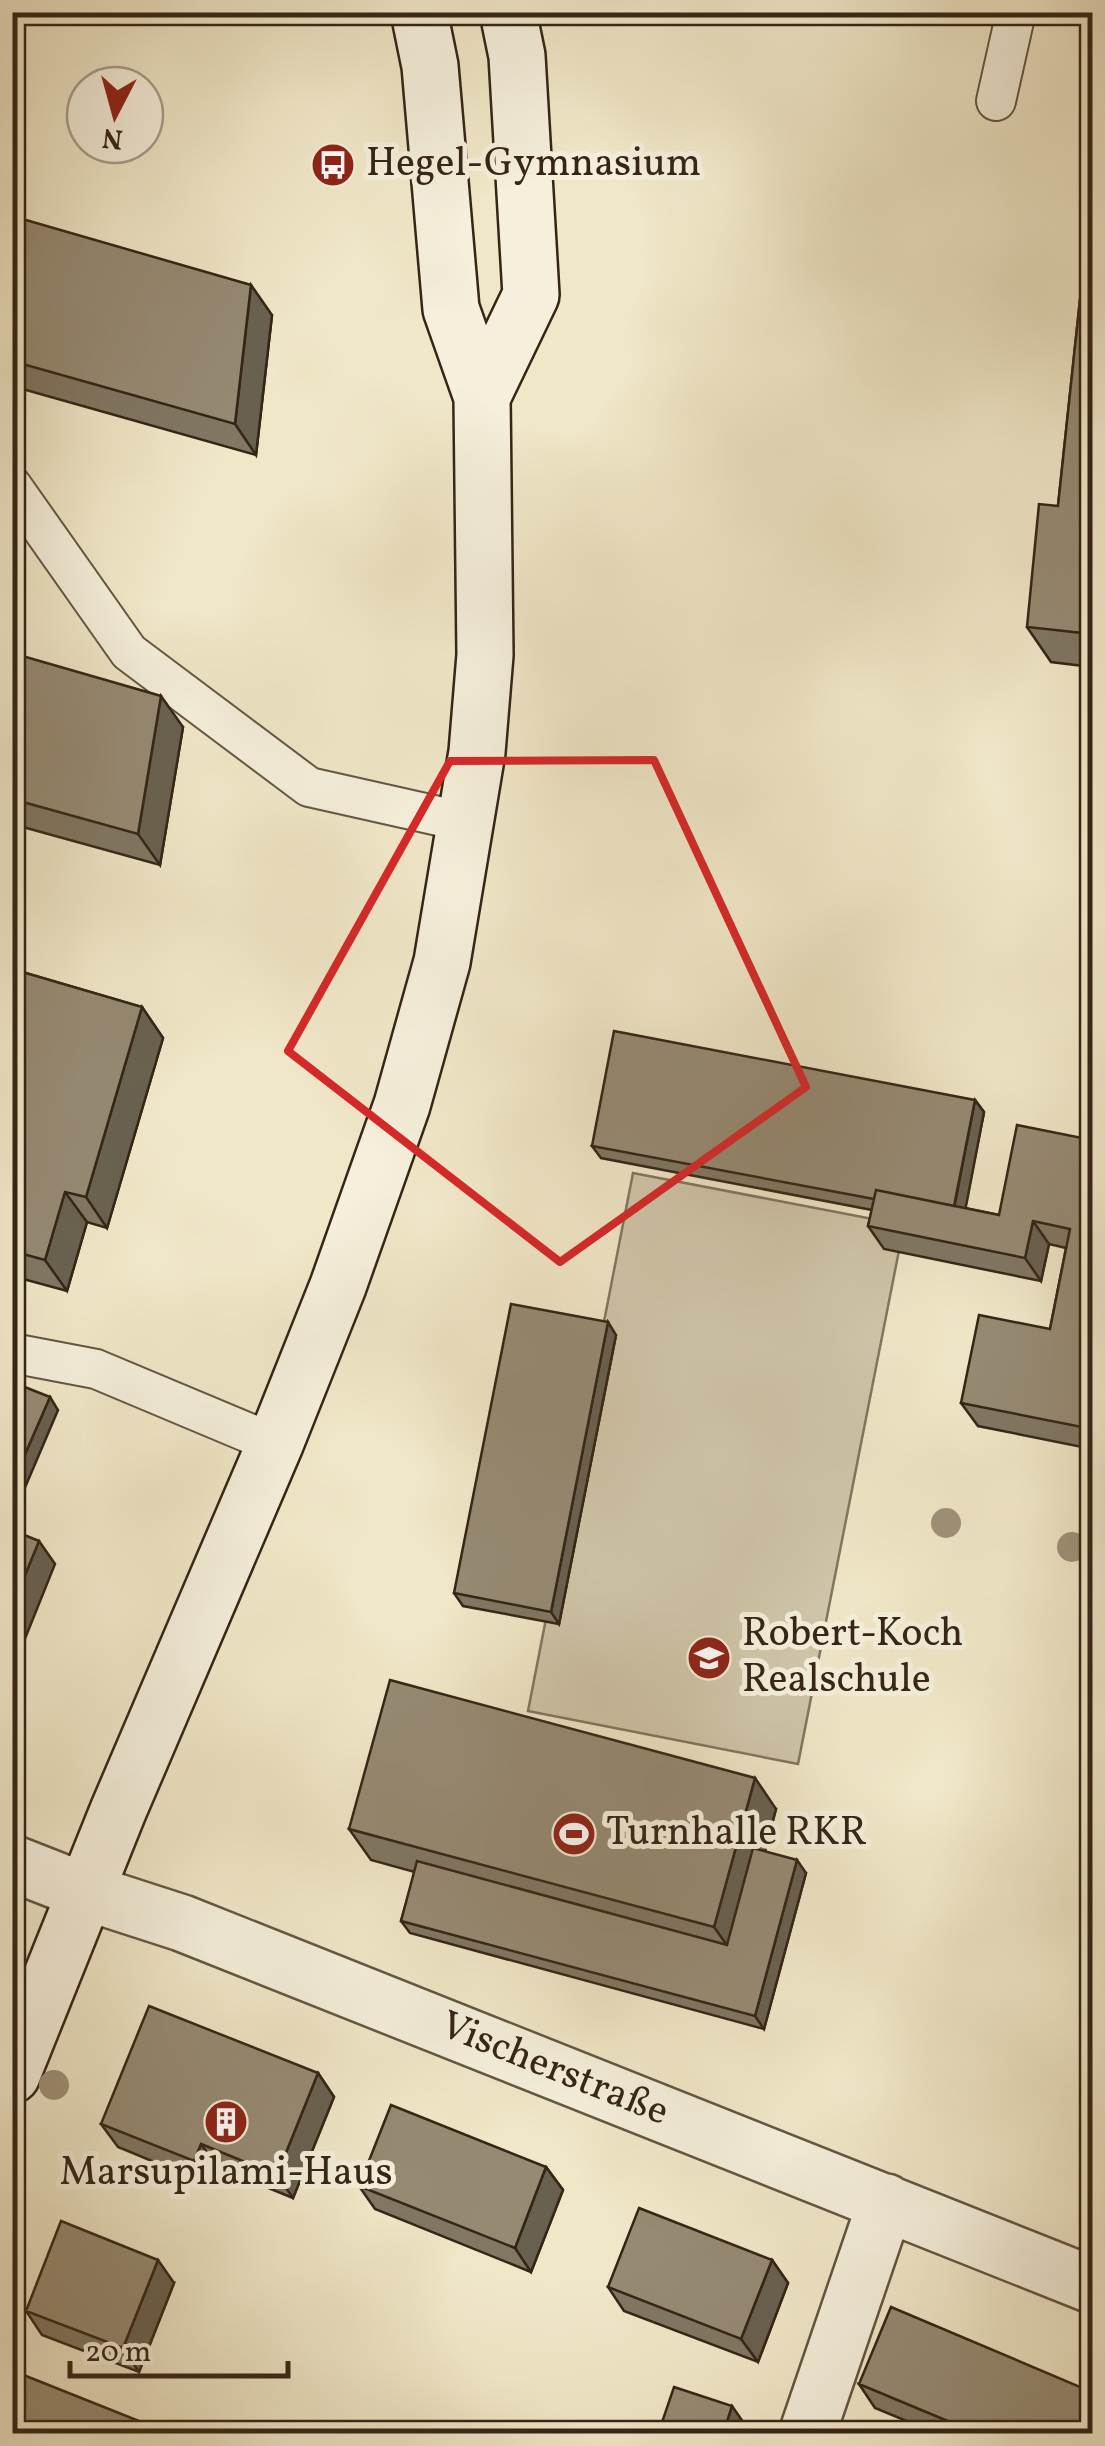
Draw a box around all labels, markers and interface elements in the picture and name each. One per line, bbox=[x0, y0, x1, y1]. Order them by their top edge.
north arrow bbox=[65, 65, 165, 165]
text: N bbox=[101, 117, 125, 158]
place label: Hegel-Gymnasium bbox=[366, 137, 701, 193]
bus stop icon: Hegel-Gymnasium bbox=[310, 142, 356, 188]
place label: Robert-Koch Realschule bbox=[742, 1607, 963, 1709]
school or university icon: Robert-Koch Realschule bbox=[686, 1635, 732, 1681]
place label: Turnhalle RKR bbox=[606, 1806, 867, 1862]
sports icon: Turnhalle RKR bbox=[551, 1811, 597, 1857]
street label: Vischerstraße bbox=[431, 1999, 677, 2141]
building icon: Marsupilami-Haus bbox=[203, 2099, 249, 2145]
place label: Marsupilami-Haus bbox=[59, 2146, 393, 2202]
scale bar bbox=[70, 2316, 288, 2378]
text: 20 m bbox=[85, 2332, 151, 2374]

